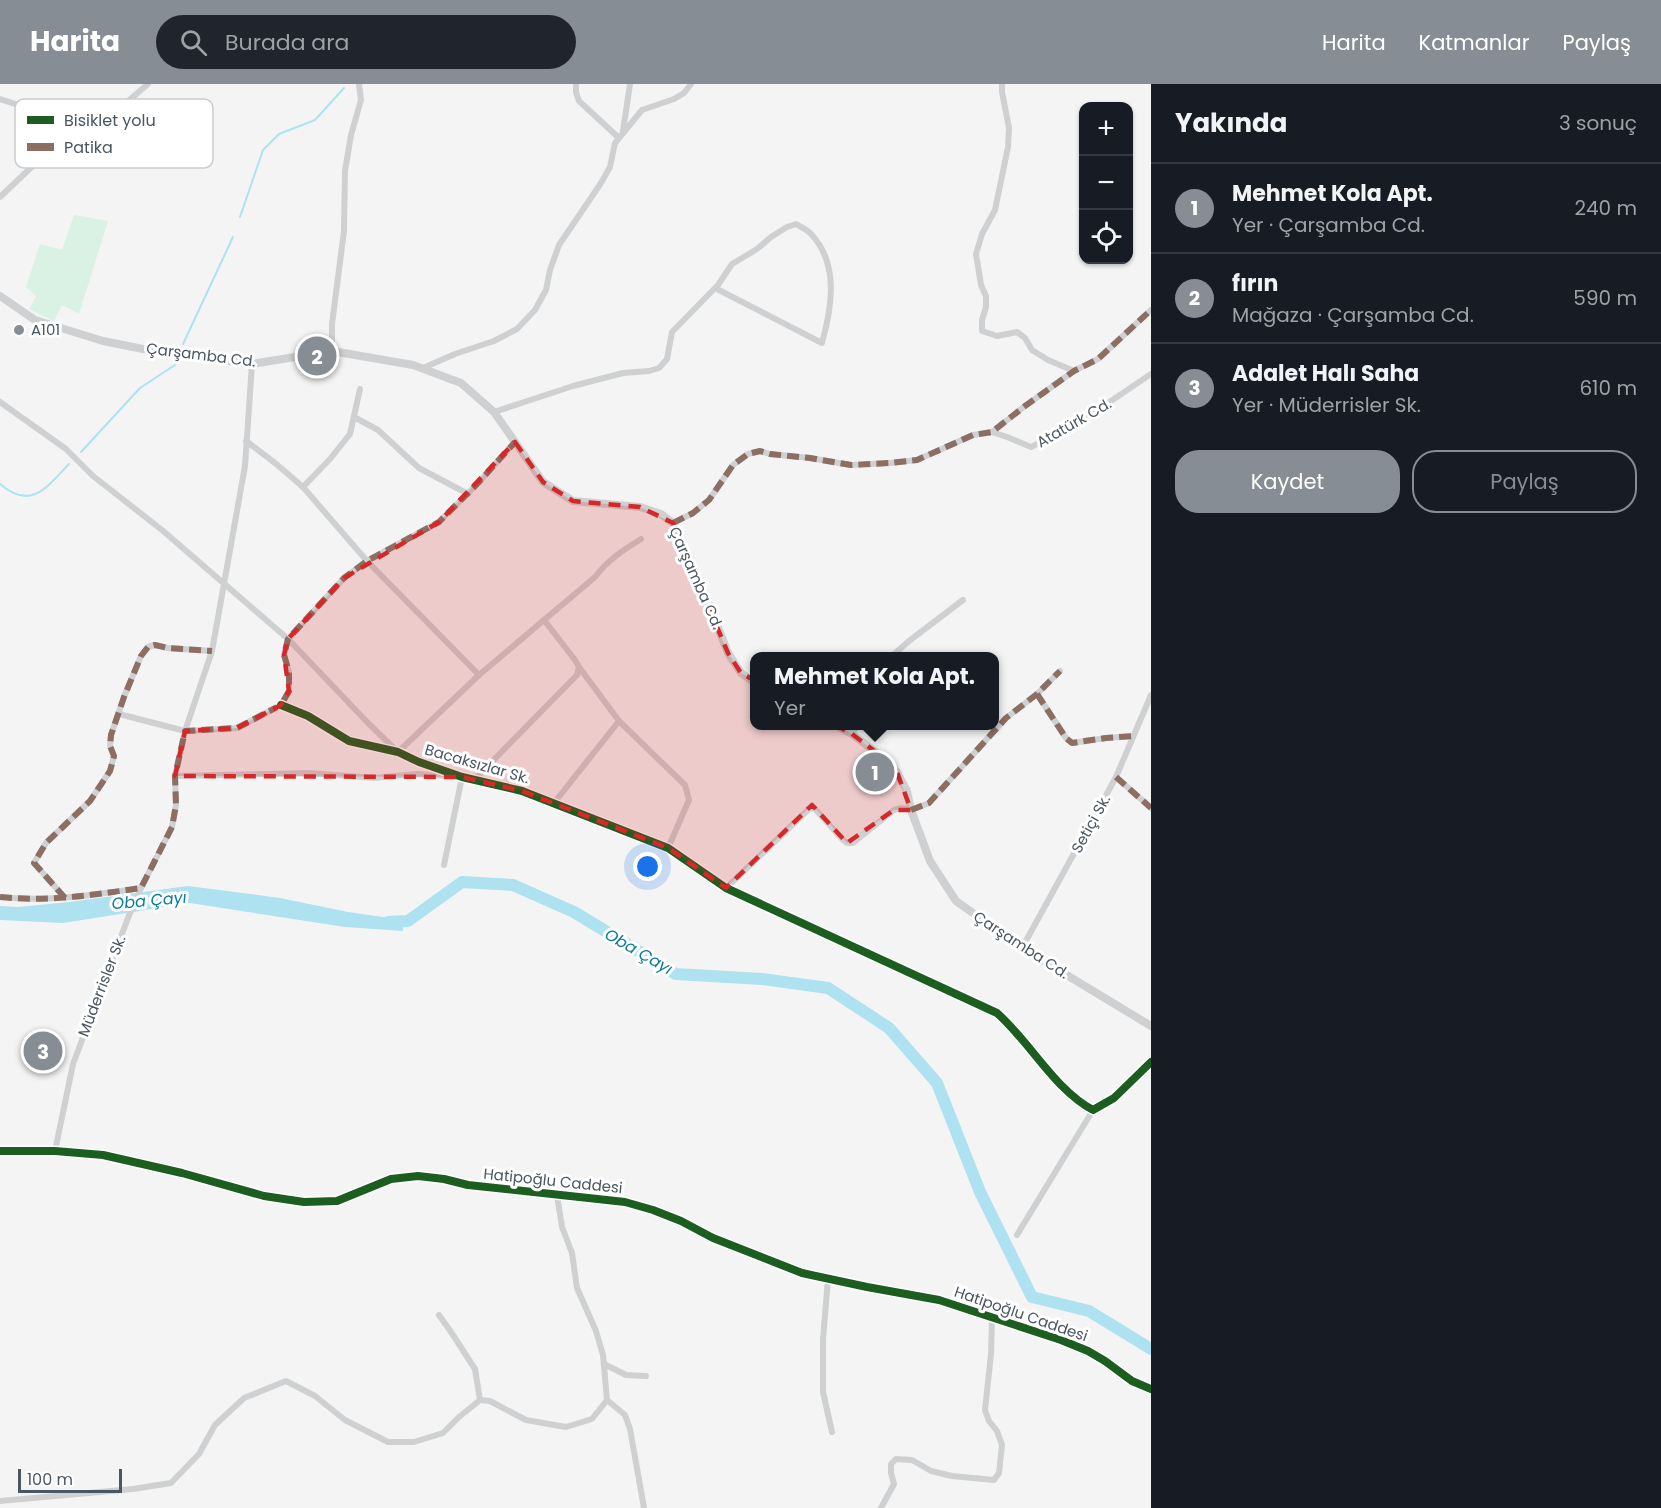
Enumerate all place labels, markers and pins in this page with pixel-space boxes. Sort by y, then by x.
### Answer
place label: A101 [31,319,60,340]
marker: A101 [12,323,26,337]
pin: 2 [298,334,336,378]
pin: 1 [856,750,894,794]
pin: 3 [24,1028,63,1074]

